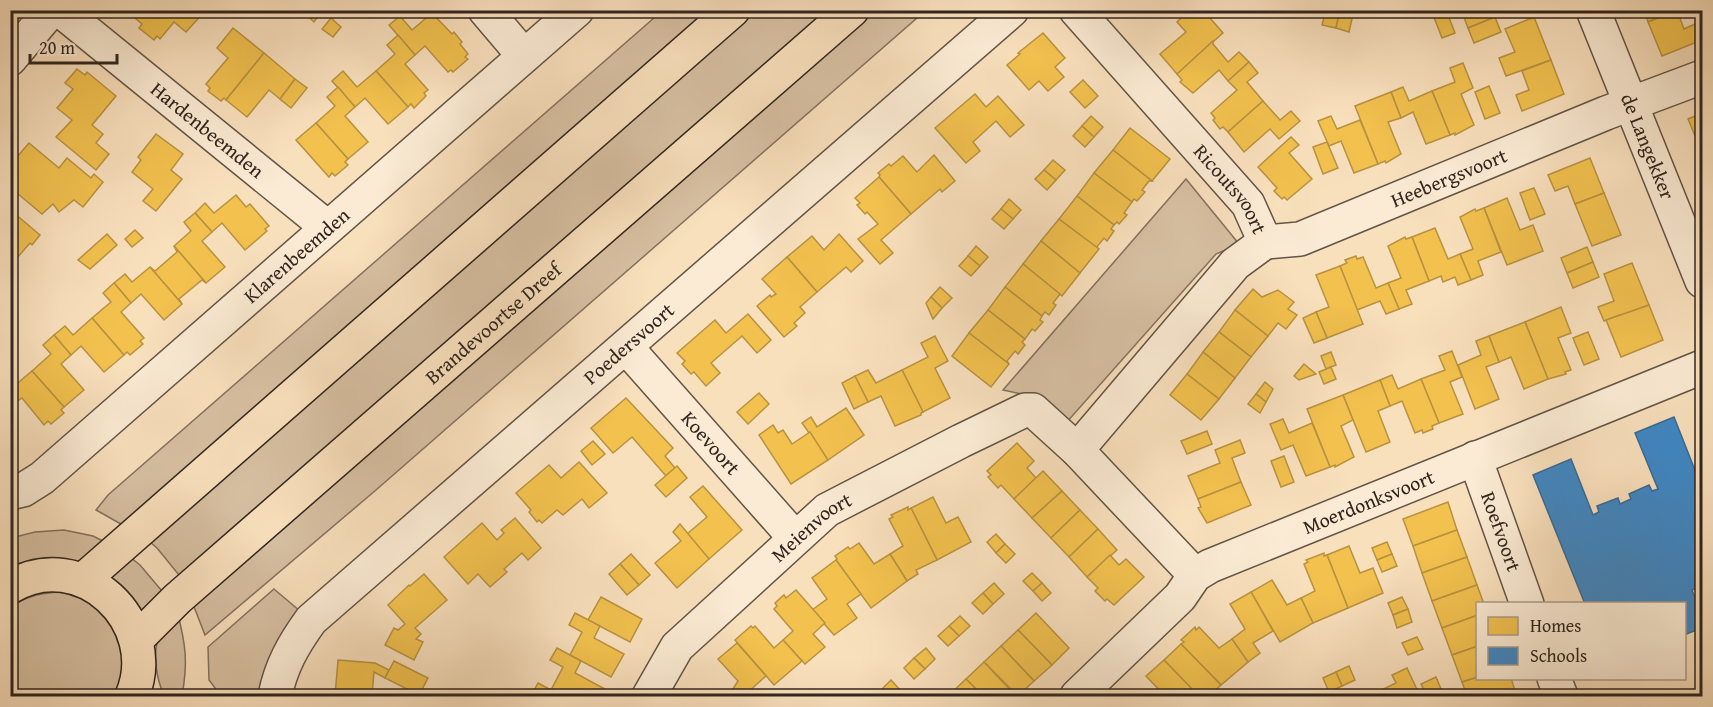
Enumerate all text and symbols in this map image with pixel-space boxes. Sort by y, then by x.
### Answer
scale bar [30,27,117,65]
text: 20 m [39,34,75,61]
street label: Hardenbeemden [145,74,271,184]
street label: de Langekker [1614,89,1683,203]
street label: Ricoutsvoort [1187,137,1275,238]
street label: Heebergsvoort [1386,140,1511,214]
street label: Klarenbeemden [237,200,356,309]
street label: Brandevoortse Dreef [418,254,569,390]
street label: Poedersvoort [577,295,680,391]
street label: Koevoort [675,404,747,481]
street label: Moerdonksvoort [1298,462,1439,541]
street label: Meienvoort [764,485,857,568]
street label: Roefvoort [1474,487,1529,575]
legend [1476,602,1686,680]
text: Homes [1530,612,1581,639]
text: Schools [1530,642,1587,669]

